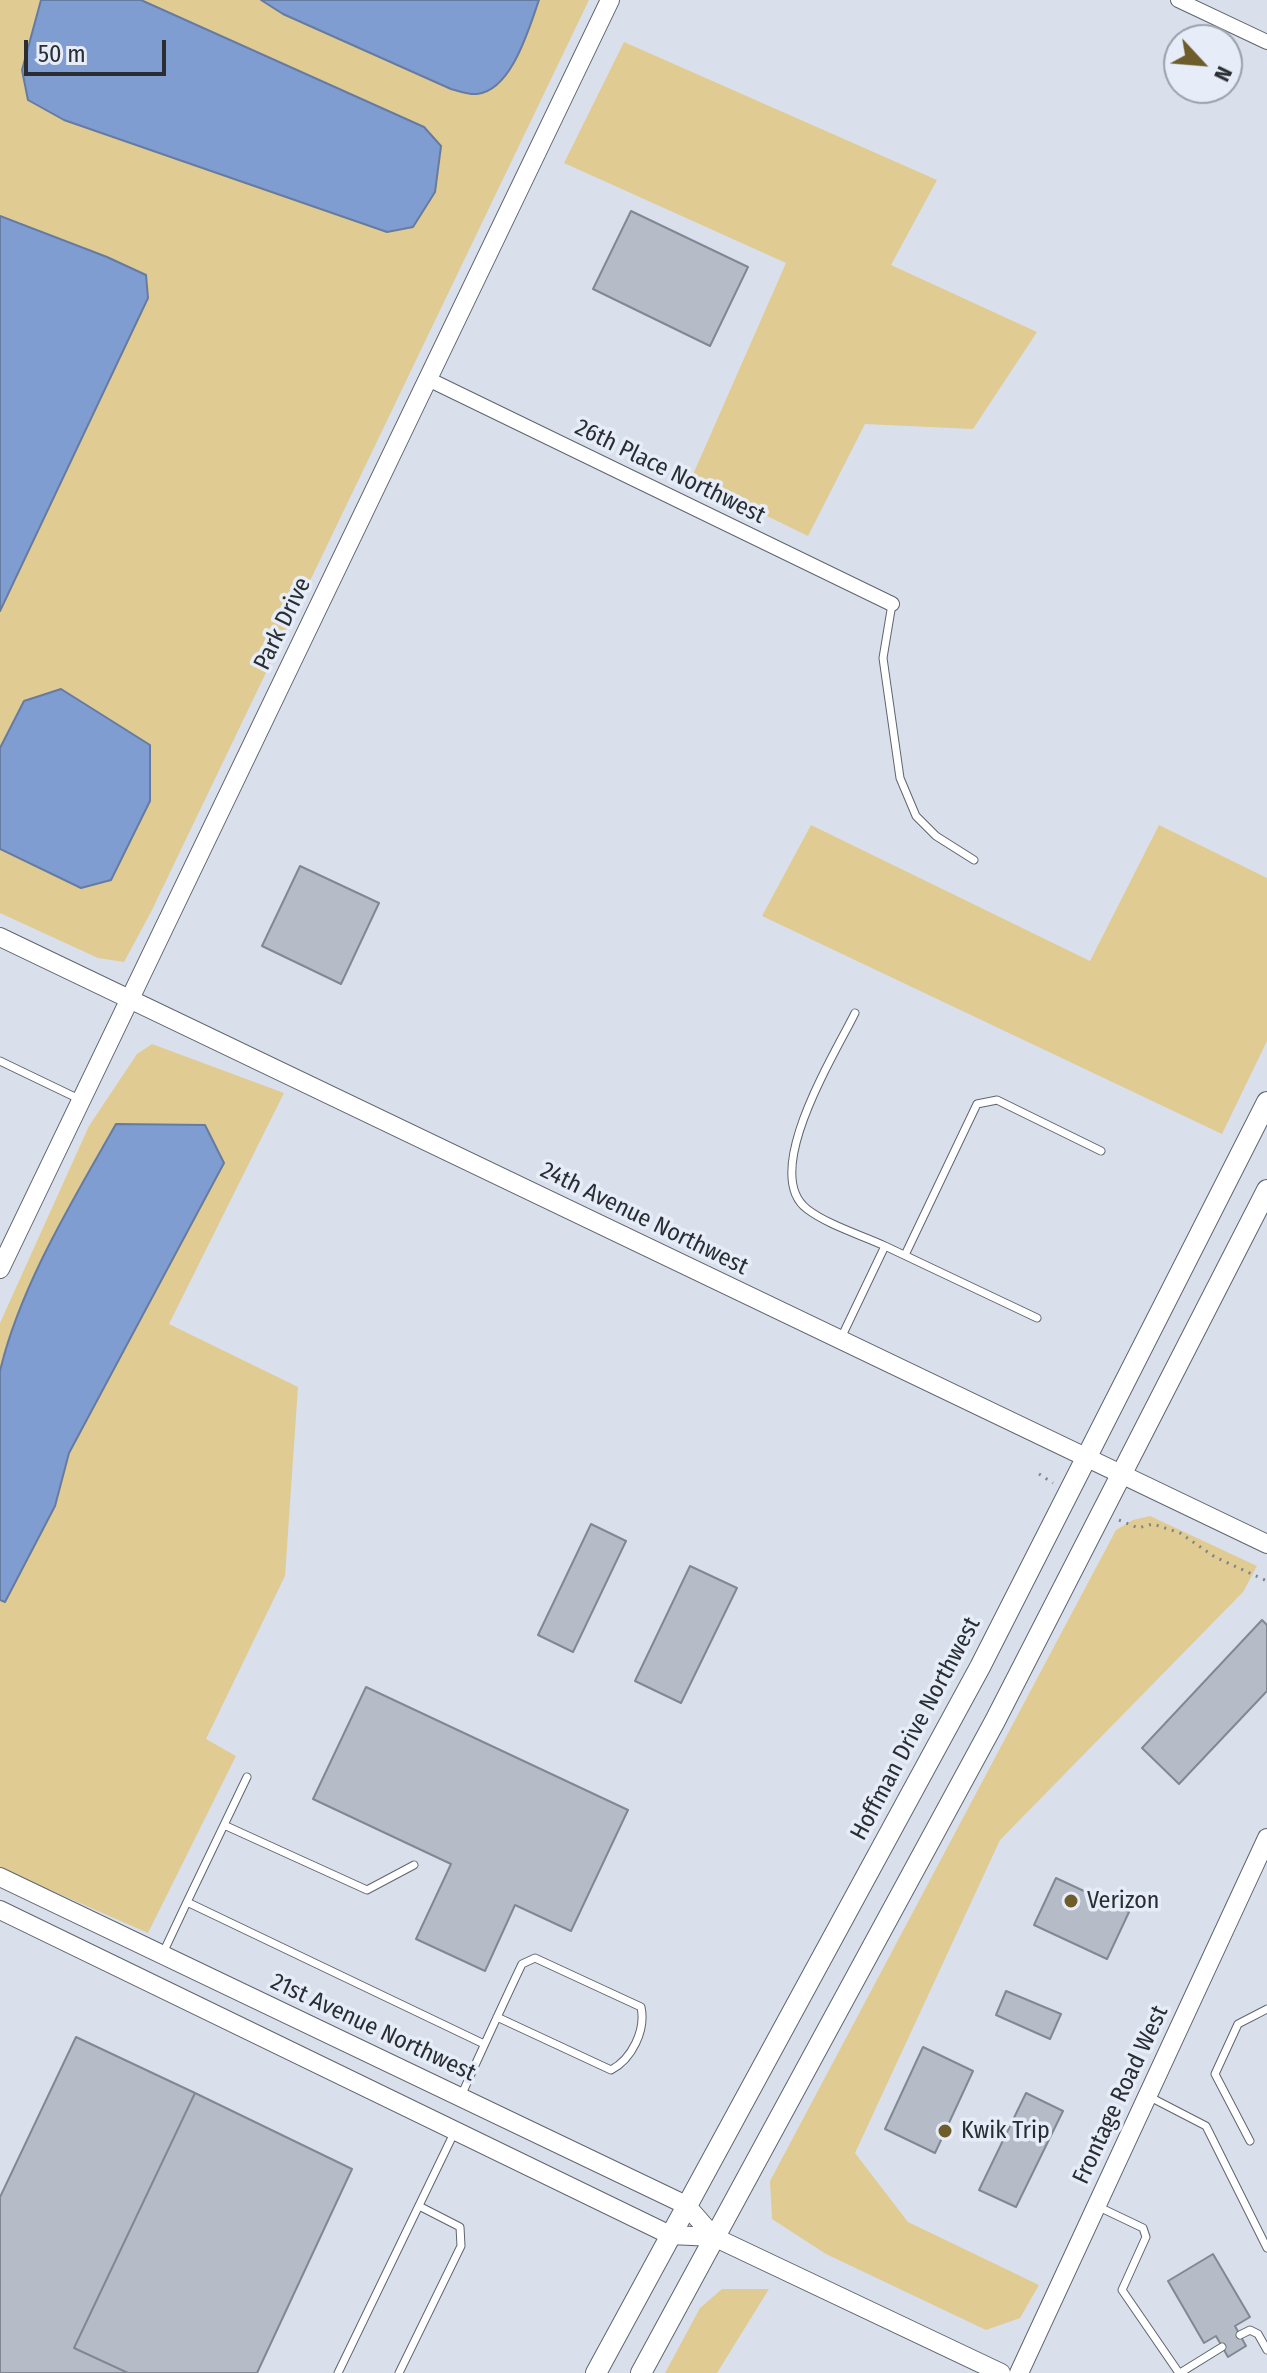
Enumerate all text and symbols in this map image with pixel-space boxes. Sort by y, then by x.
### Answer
scale bar [28,24,170,74]
north arrow [1163,24,1243,104]
text: 50 m [38,40,86,68]
text: N [1208,62,1238,86]
street label: 26th Place Northwest [570,413,770,531]
street label: Park Drive [248,573,318,675]
street label: 24th Avenue Northwest [536,1156,752,1282]
street label: Hoffman Drive Northwest [845,1613,987,1845]
place label: Verizon [1087,1887,1159,1915]
marker: Verizon [1062,1892,1080,1910]
street label: 21st Avenue Northwest [266,1968,480,2088]
street label: Frontage Road West [1067,2001,1175,2189]
place label: Kwik Trip [961,2117,1050,2145]
marker: Kwik Trip [936,2122,954,2140]

